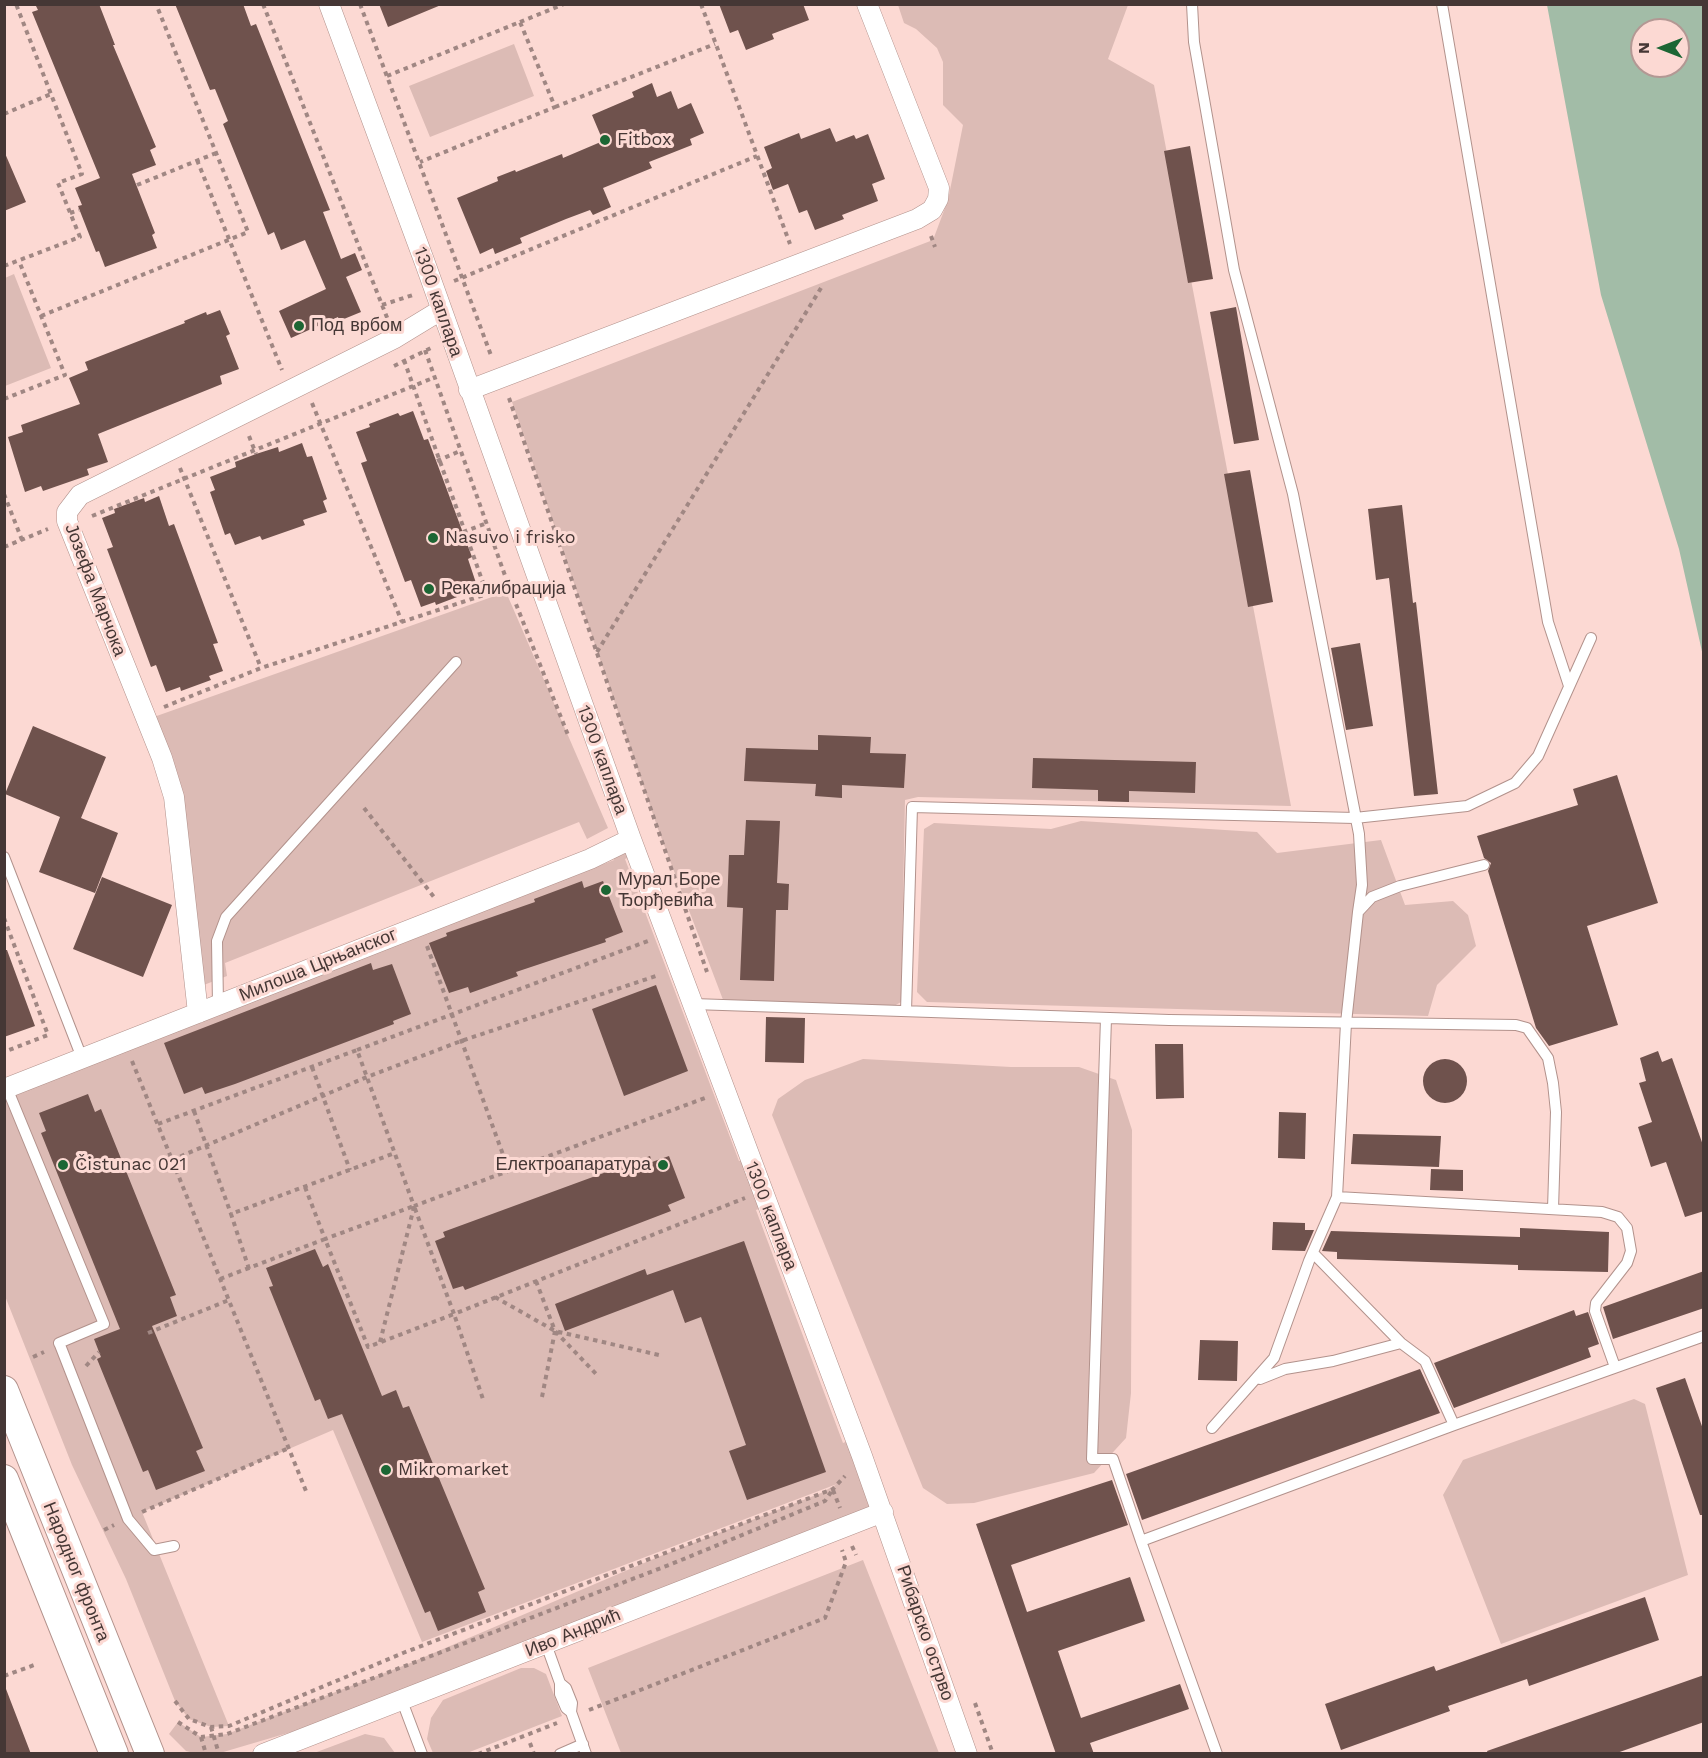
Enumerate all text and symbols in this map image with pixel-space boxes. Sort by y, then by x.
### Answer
north arrow [1630,18,1690,78]
text: N [1634,42,1653,54]
place label: Fitbox [617,129,672,151]
marker: Fitbox [598,133,612,147]
street label: 1300 каплара [409,244,467,360]
place label: Под врбом [311,315,402,337]
marker: Под врбом [292,319,306,333]
street label: Јозефа Марчока [60,521,130,659]
place label: Nasuvo i frisko [445,527,575,549]
marker: Nasuvo i frisko [426,531,440,545]
place label: Рекалибрација [441,578,566,600]
marker: Рекалибрација [422,582,436,596]
street label: 1300 каплара [572,702,632,818]
place label: Мурал Боре Ђорђевића [618,869,721,912]
marker: Мурал Боре Ђорђевића [599,883,613,897]
street label: Милоша Црњанског [236,924,400,1006]
place label: Čistunac 021 [75,1154,187,1176]
place label: Електроапаратура [495,1154,651,1176]
marker: Čistunac 021 [56,1158,70,1172]
marker: Електроапаратура [656,1158,670,1172]
street label: 1300 каплара [740,1159,802,1273]
place label: Mikromarket [398,1459,508,1481]
marker: Mikromarket [379,1463,393,1477]
street label: Народног фронта [38,1499,114,1645]
street label: Рибарско острво [892,1562,958,1704]
street label: Иво Андрић [522,1604,624,1662]

